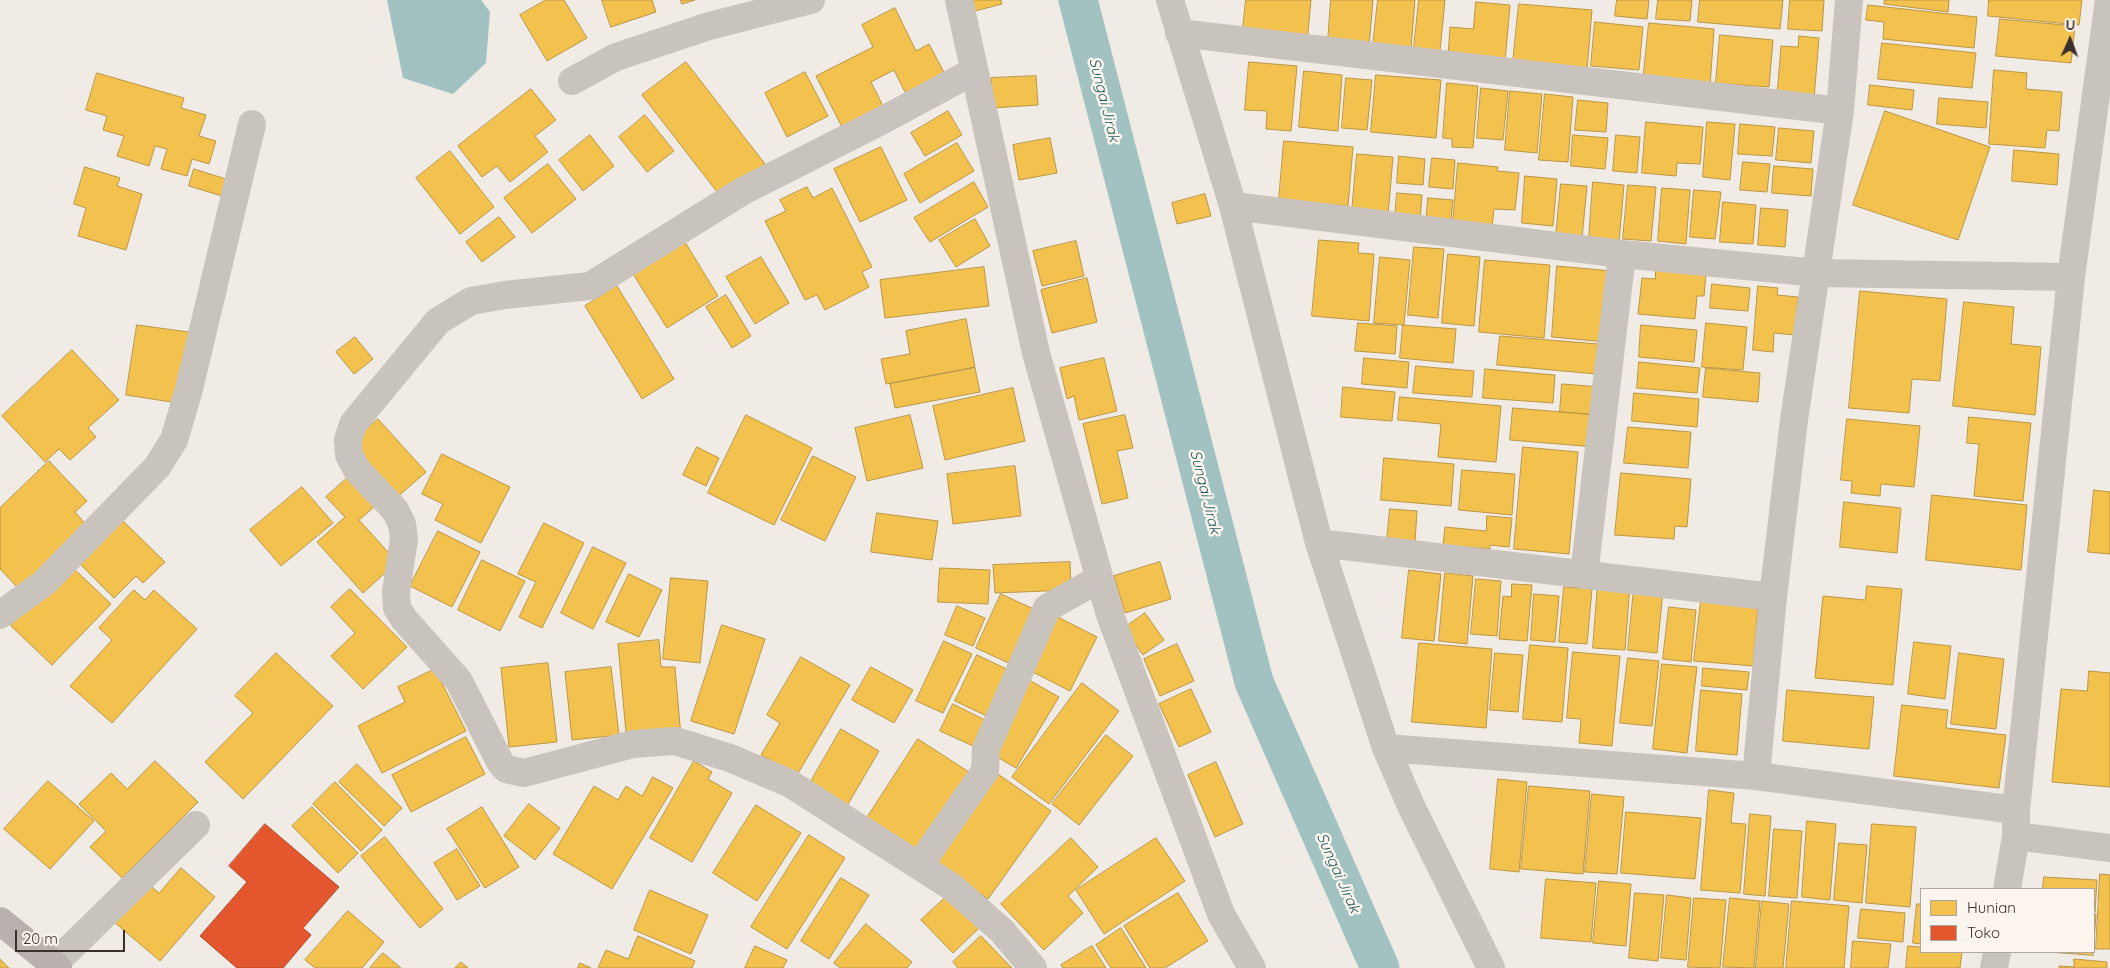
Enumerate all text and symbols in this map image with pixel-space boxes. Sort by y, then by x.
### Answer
north arrow [2045,15,2095,65]
text: U [2065,16,2076,34]
water label: Sungai Jirak [1085,56,1123,144]
water label: Sungai Jirak [1186,448,1224,536]
water label: Sungai Jirak [1312,830,1364,916]
legend [1920,888,2095,953]
text: Hunian [1967,898,2016,917]
scale bar [18,920,128,952]
text: Toko [1967,923,2000,942]
text: 20 m [23,929,58,948]

